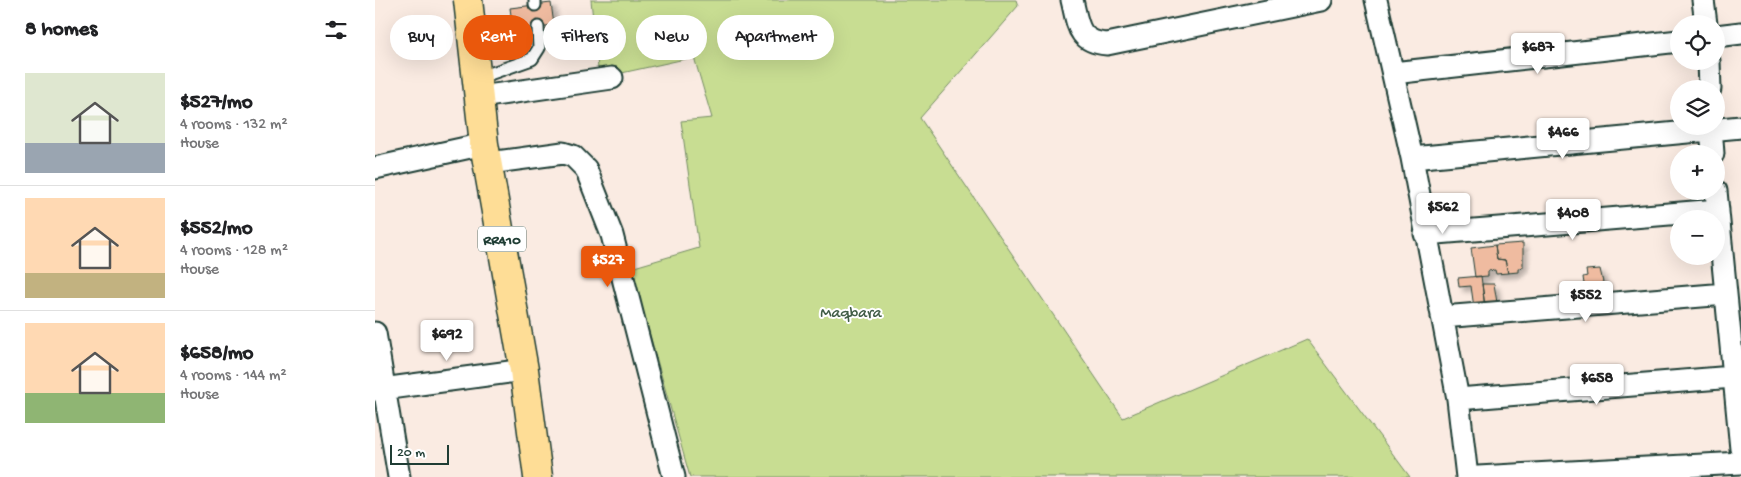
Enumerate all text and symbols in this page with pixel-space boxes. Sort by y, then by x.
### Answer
chip: Buy [390,15,453,60]
chip: Rent [463,15,533,60]
chip: Filters [543,15,626,60]
chip: New [636,15,707,60]
chip: Apartment [717,15,834,60]
map controls [1670,15,1725,265]
button: locate [1670,15,1725,70]
icon: filters [322,16,350,44]
text: 8 homes [25,18,97,43]
pin: $687 [1508,32,1568,75]
text: $687 [1522,39,1554,58]
button: layers [1670,80,1725,135]
text: $527/mo [180,91,253,116]
icon: home [65,93,125,153]
text: 4 rooms · 132 m² [180,116,288,135]
pin: $466 [1533,118,1593,160]
text: $466 [1548,124,1578,143]
text: House [180,135,219,154]
button: + [1670,145,1725,200]
pin: $562 [1413,192,1473,235]
pin: $408 [1543,198,1603,241]
text: $562 [1427,199,1459,218]
text: $408 [1557,205,1589,224]
button: − [1670,210,1725,265]
text: $552/mo [180,217,253,242]
icon: home [65,218,125,278]
road number: RR410 [478,226,526,252]
text: 4 rooms · 128 m² [180,242,288,261]
pin: $527 [578,246,638,288]
text: $527 [592,252,624,271]
text: House [180,261,219,280]
pin: $552 [1556,280,1616,323]
text: $552 [1570,287,1602,306]
park label: Maqbara [820,305,883,324]
pin: $692 [417,320,477,362]
text: $692 [431,326,463,345]
text: $658/mo [180,342,253,367]
icon: home [65,343,125,403]
pin: $658 [1567,364,1627,406]
text: 4 rooms · 144 m² [180,367,287,386]
text: $658 [1581,370,1613,389]
text: House [180,386,219,405]
scale bar [390,442,449,465]
text: 20 m [397,445,425,462]

